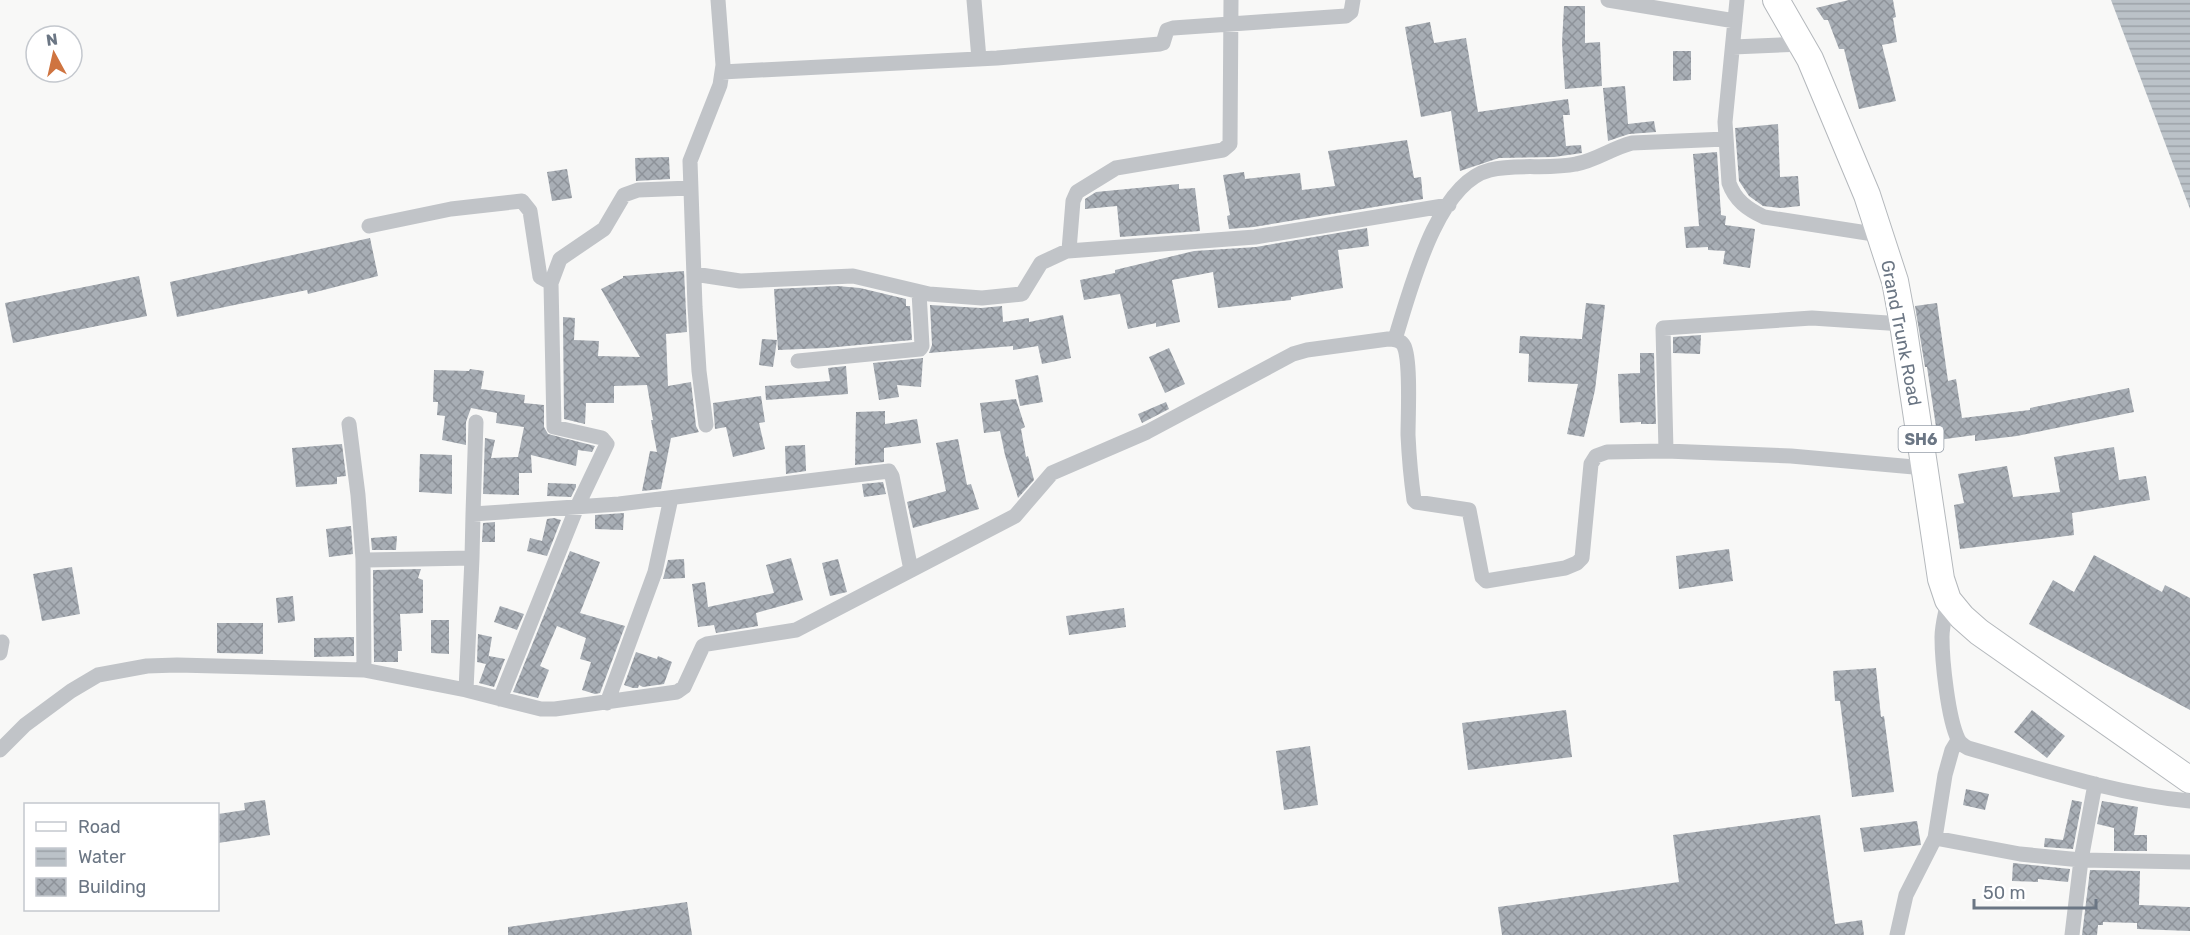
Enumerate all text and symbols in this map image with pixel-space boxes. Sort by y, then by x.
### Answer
north arrow [24,24,84,84]
text: N [45,29,59,50]
street label: Grand Trunk Road [1876,258,1926,408]
road number: SH6 [1898,426,1944,452]
legend [24,803,219,911]
text: Road [78,816,121,838]
text: Water [78,846,126,868]
scale bar [1974,872,2096,910]
text: Building [78,876,146,898]
text: 50 m [1983,882,2026,904]

